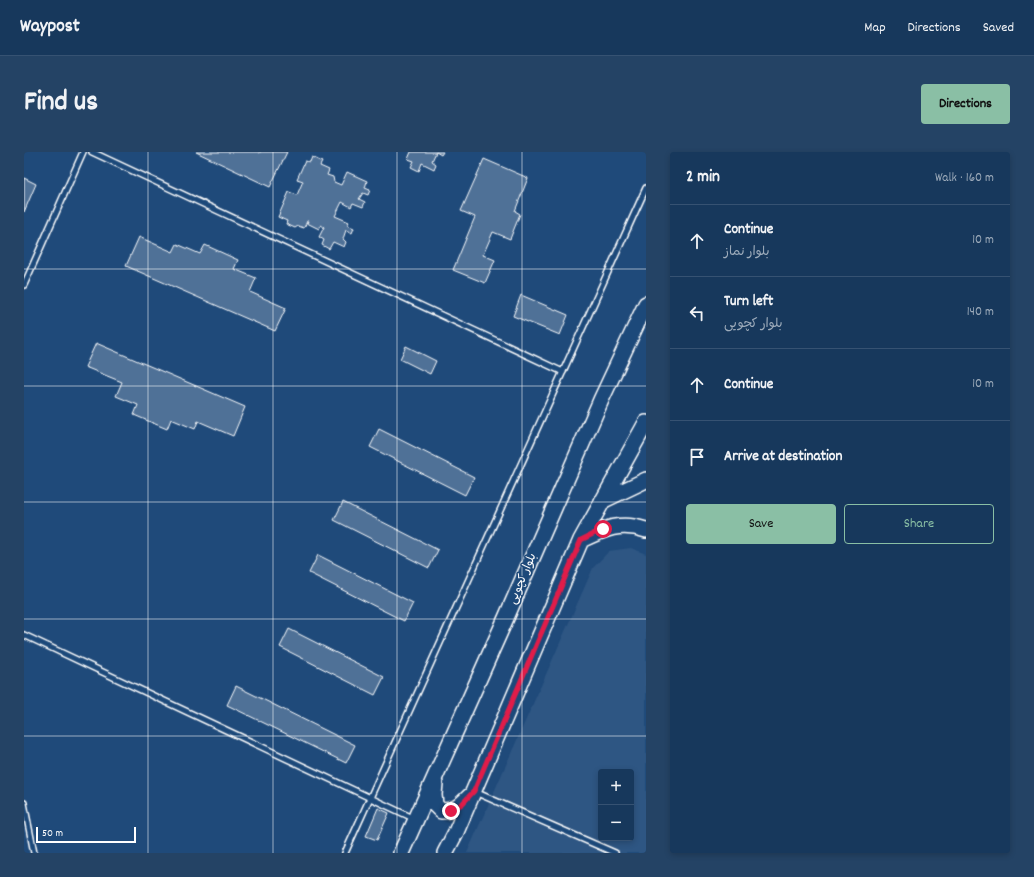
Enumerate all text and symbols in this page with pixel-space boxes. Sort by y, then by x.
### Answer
text: Waypost [20,14,80,41]
text: Map [864,18,886,38]
text: Directions [908,18,961,38]
text: Saved [983,18,1014,38]
text: Find us [24,84,98,124]
button: Directions [921,84,1010,124]
text: 2 min [686,166,720,190]
text: Walk · 160 m [935,169,994,188]
text: Continue [724,219,773,241]
icon: ahead [686,230,708,252]
text: 10 m [972,231,994,250]
text: بلوار نماز [724,243,770,262]
text: Turn left [724,291,773,313]
icon: left [686,302,708,324]
text: 140 m [967,303,994,322]
text: بلوار کچویی [724,315,783,334]
icon: ahead [686,374,708,396]
text: Continue [724,374,773,396]
text: 10 m [972,375,994,394]
icon: arrive [686,446,708,468]
text: Arrive at destination [724,446,842,468]
button: Save [686,504,836,544]
button: Share [844,504,994,544]
route start [594,520,612,538]
street label: بلوار کچویی [505,551,541,607]
map controls [598,769,634,841]
button: + [598,769,634,805]
route end [442,802,460,820]
button: − [598,805,634,841]
scale bar [36,825,136,844]
text: 50 m [42,826,63,842]

